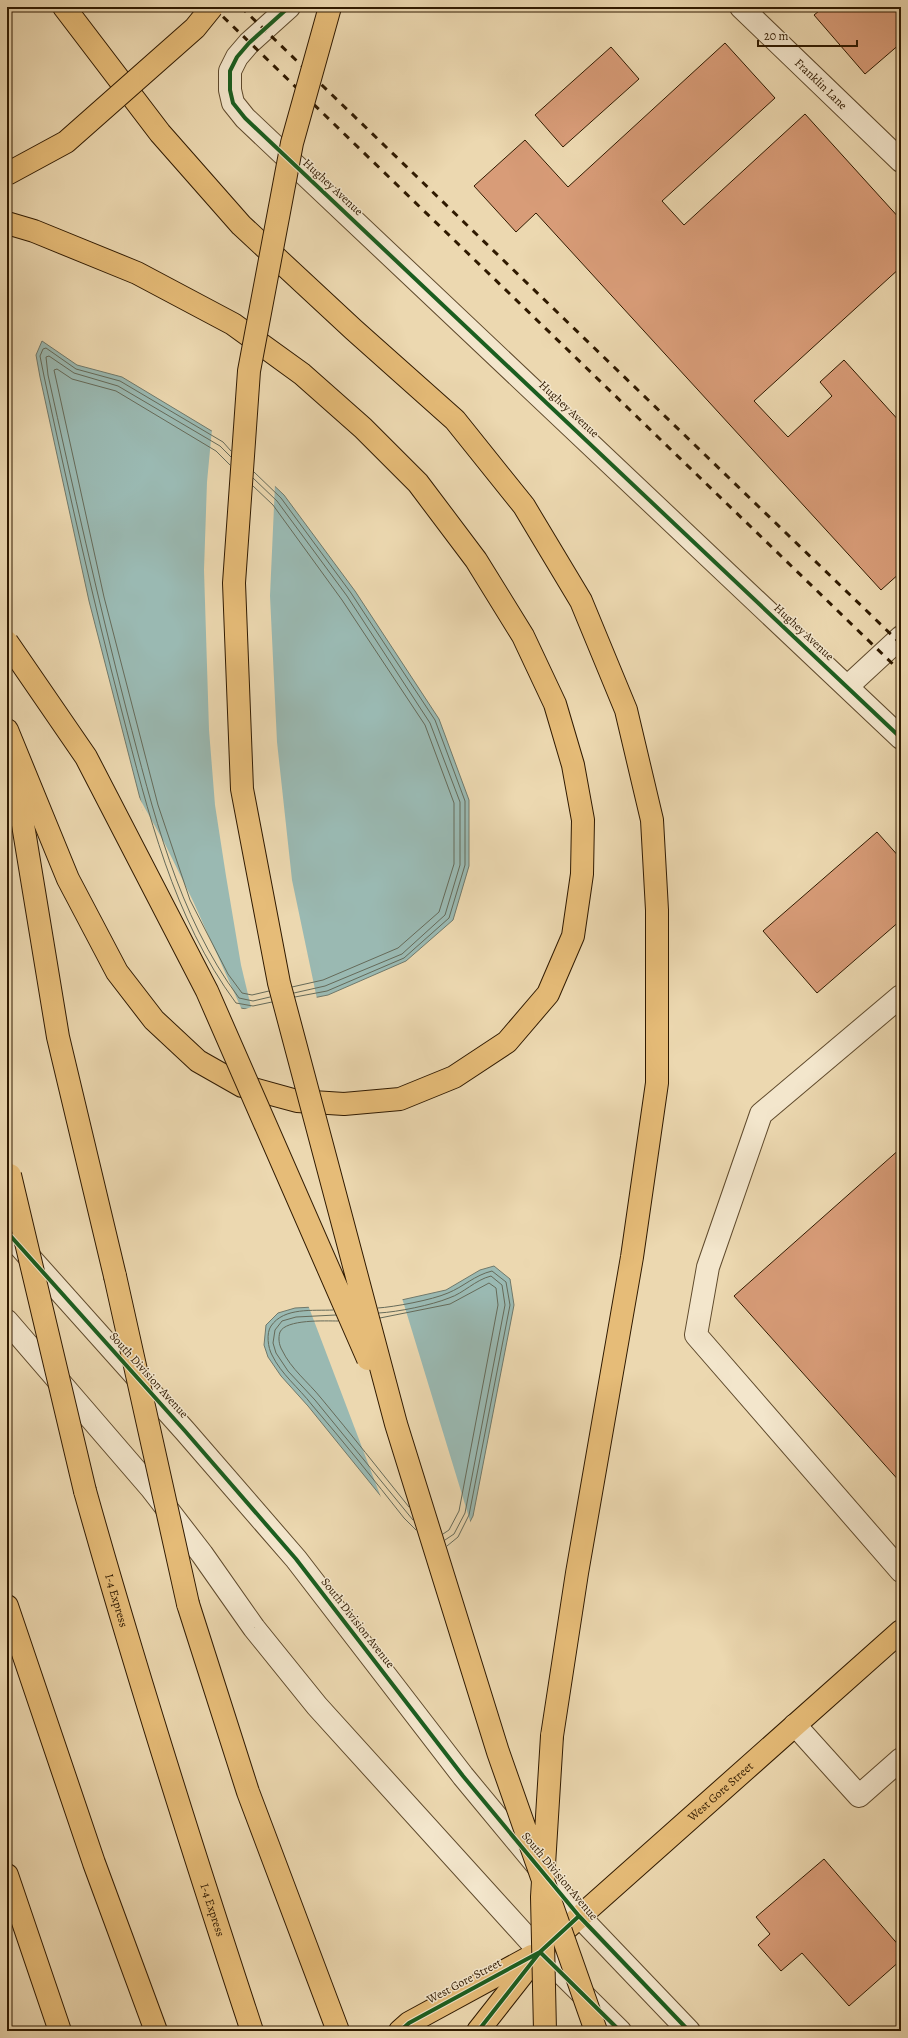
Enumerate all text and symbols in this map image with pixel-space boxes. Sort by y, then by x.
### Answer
scale bar [758,22,857,48]
text: 20 m [764,28,788,44]
street label: Franklin Lane [791,55,851,113]
street label: Hughey Avenue [299,155,367,219]
street label: Hughey Avenue [535,377,603,441]
street label: Hughey Avenue [770,600,838,664]
street label: South Division Avenue [106,1328,192,1422]
street label: I-4 Express [101,1572,132,1629]
street label: South Division Avenue [318,1574,398,1672]
street label: West Gore Street [684,1758,757,1826]
street label: South Division Avenue [518,1828,602,1924]
street label: I-4 Express [196,1881,229,1939]
street label: West Gore Street [423,1955,504,2008]

